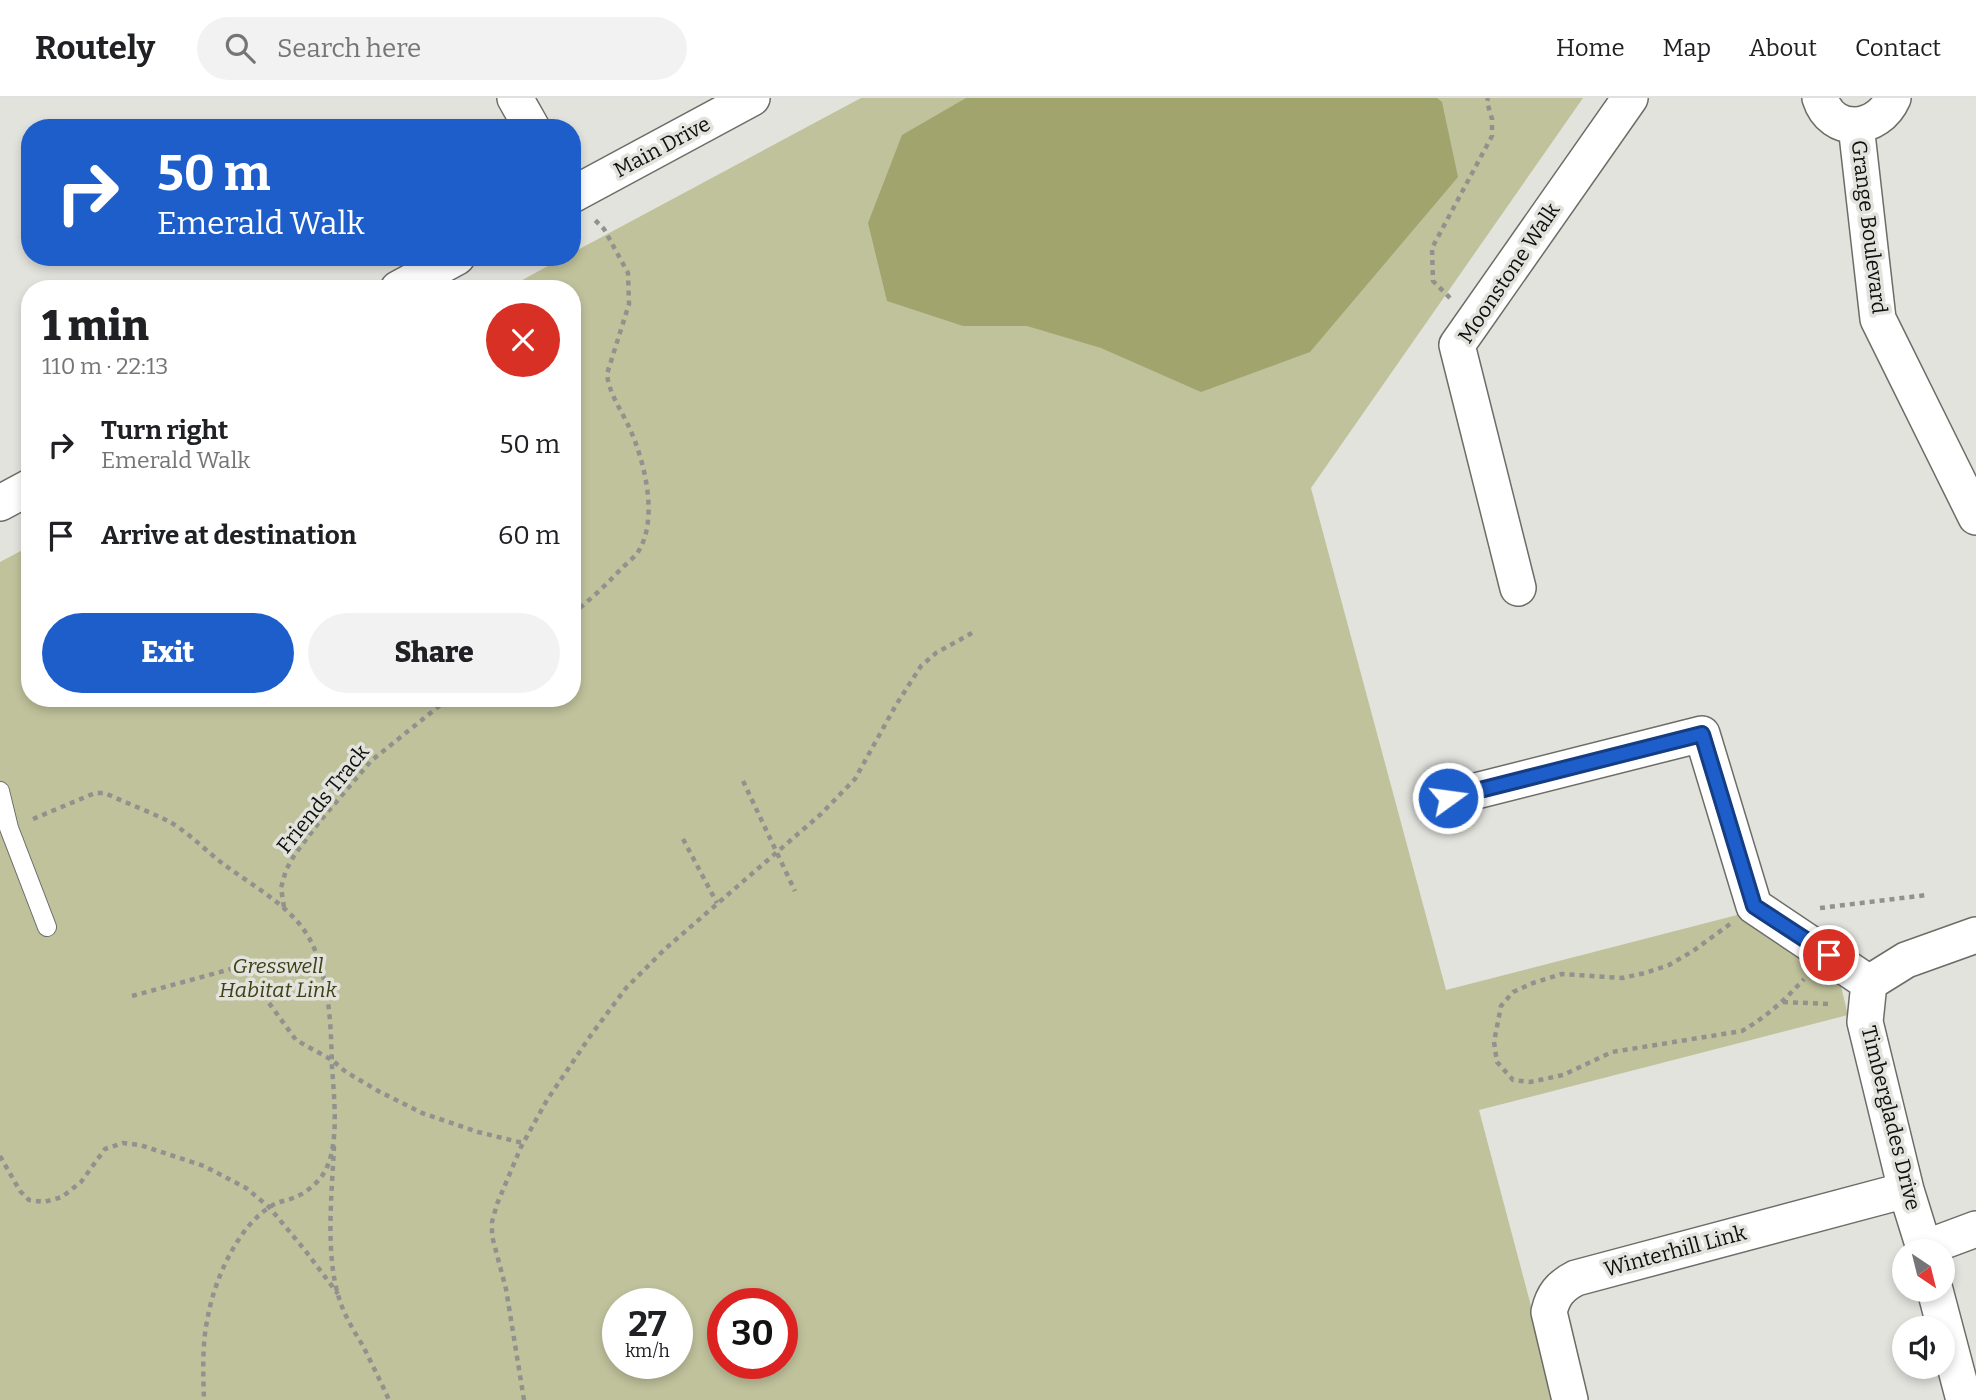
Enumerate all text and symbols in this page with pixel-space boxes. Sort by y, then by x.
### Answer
search box [197,17,687,80]
text: Routely [35,28,155,68]
icon: search [221,29,259,67]
text: Search here [277,33,421,64]
text: Home [1556,34,1625,62]
text: Map [1663,34,1711,62]
text: About [1749,34,1817,62]
text: Contact [1855,34,1941,62]
street label: Main Drive [609,111,715,183]
street label: Grange Boulevard [1845,139,1893,315]
text: 50 m [157,144,270,203]
icon: right [42,147,133,238]
street label: Moonstone Walk [1453,198,1566,348]
text: Emerald Walk [157,204,365,242]
text: 1 min [42,301,149,351]
button: close [486,303,560,377]
text: 110 m · 22:13 [42,352,168,380]
text: Turn right [101,415,228,446]
icon: right [42,426,80,464]
text: 50 m [499,429,560,460]
text: Emerald Walk [101,446,250,474]
icon: arrive [42,517,80,555]
text: Arrive at destination [101,520,356,551]
text: 60 m [498,520,560,551]
button: Exit [42,613,294,693]
button: Share [308,613,560,693]
street label: Friends Track [271,739,375,859]
position arrow [1411,761,1485,835]
pin [1799,925,1859,985]
icon: arrive [1810,936,1848,974]
park label: Gresswell Habitat Link [219,953,338,1003]
street label: Timberglades Drive [1855,1023,1927,1213]
street label: Winterhill Link [1601,1220,1749,1282]
north arrow [1892,1239,1955,1302]
map controls [1892,1239,1955,1379]
speed limit sign: 30 [707,1288,798,1379]
text: 27 [628,1303,667,1345]
button: sound [1892,1316,1955,1379]
text: km/h [625,1340,670,1362]

